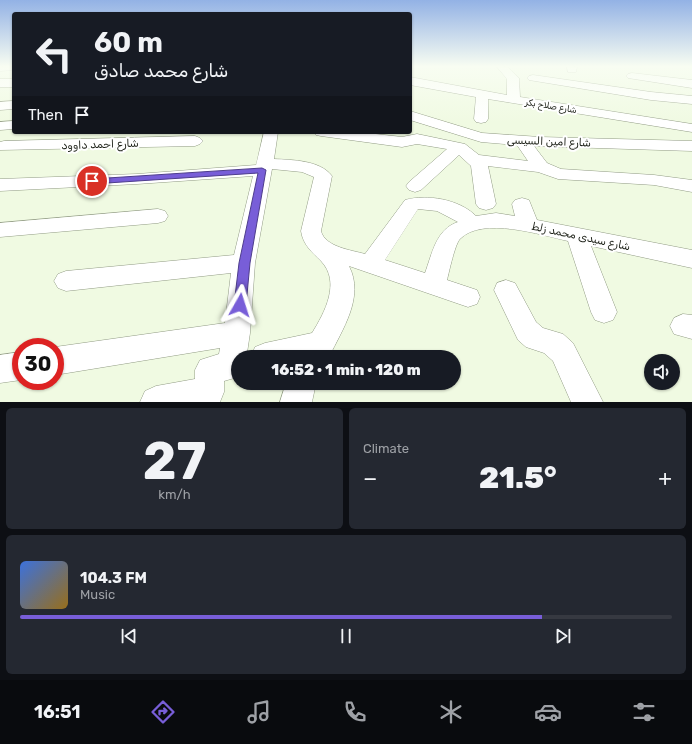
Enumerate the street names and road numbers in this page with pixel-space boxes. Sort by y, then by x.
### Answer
street label: شارع صلاح بكر [523,97,578,116]
street label: شارع امين السيسى [507,134,591,151]
street label: شارع احمد داوود [61,137,139,154]
street label: شارع سيدى محمد زلط [530,220,632,255]

